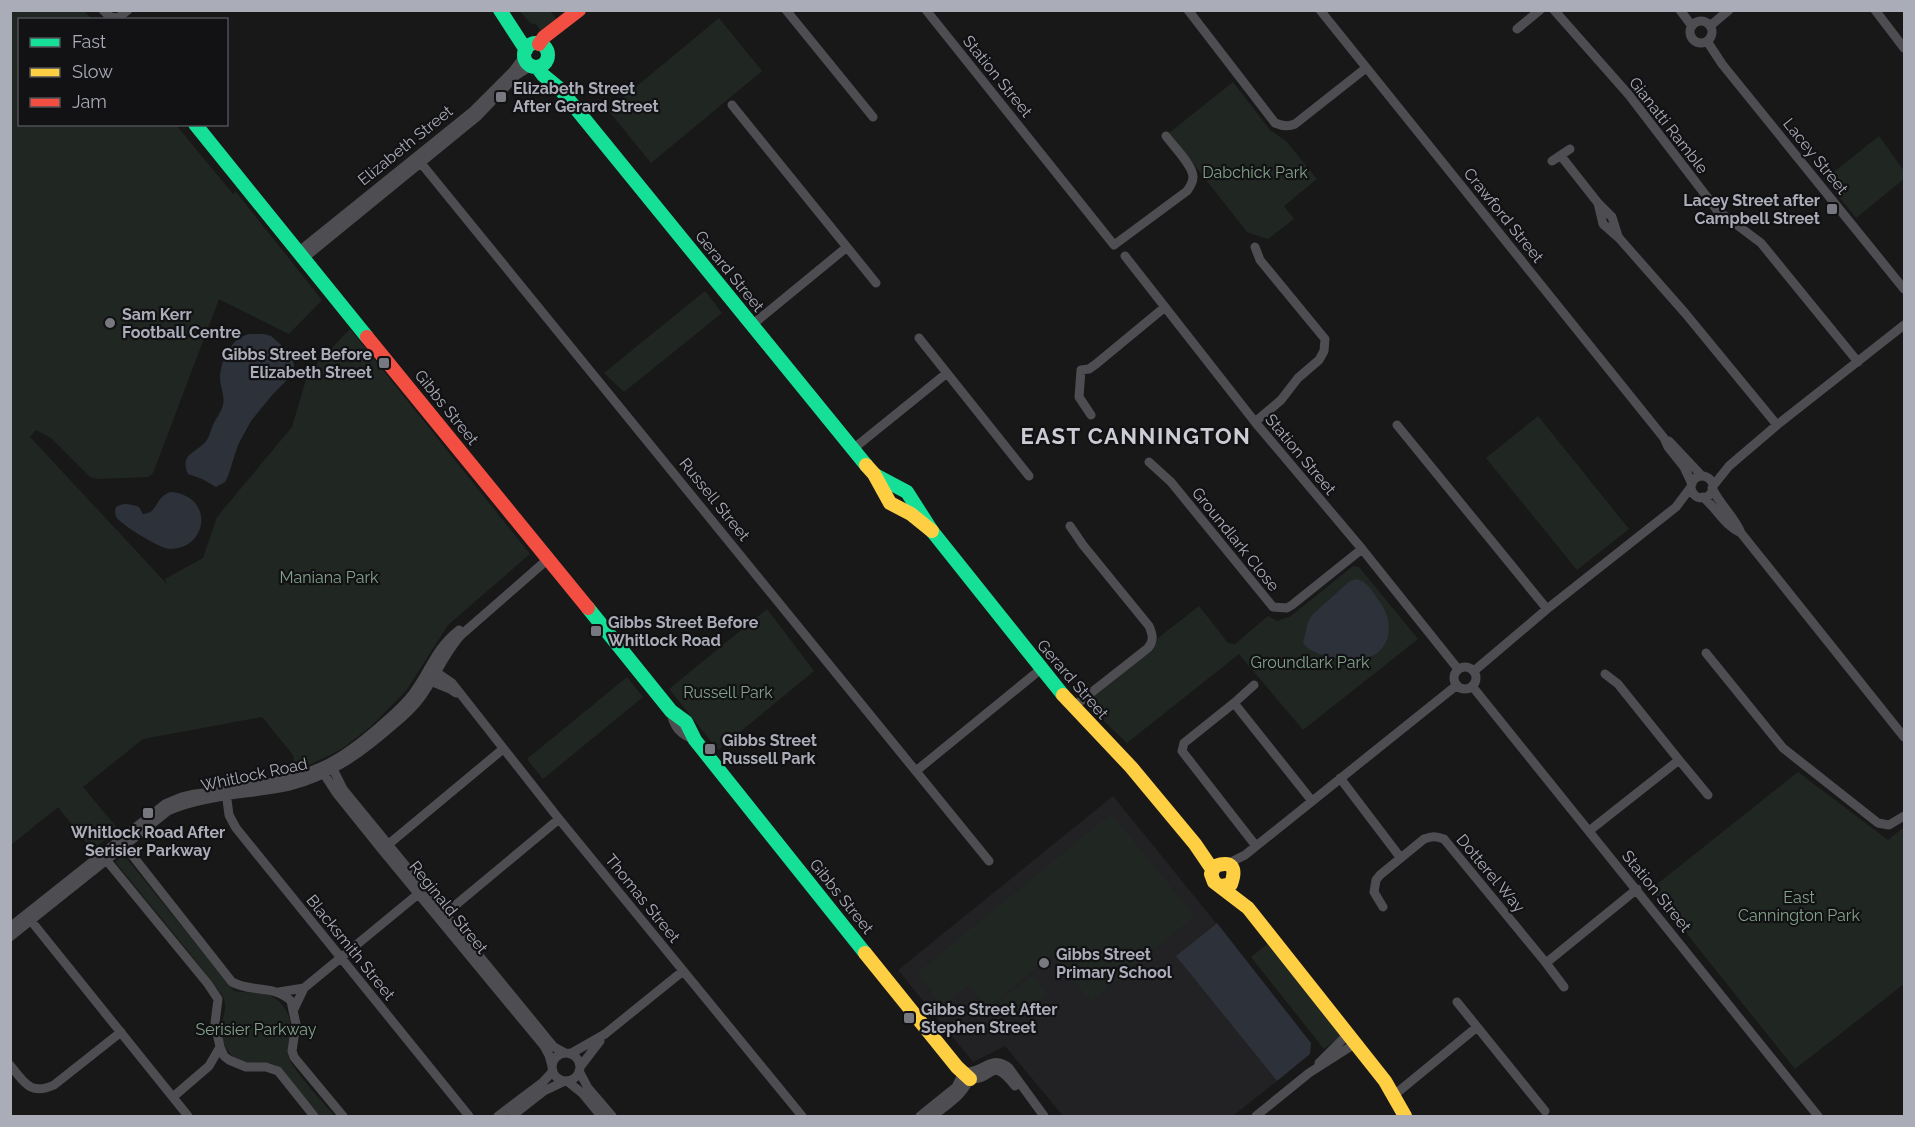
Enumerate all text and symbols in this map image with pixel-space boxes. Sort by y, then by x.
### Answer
legend [18,18,228,126]
text: Fast [72,31,106,52]
street label: Station Street [959,32,1037,122]
text: Slow [72,61,113,82]
street label: Gianatti Ramble [1625,73,1712,177]
place label: Elizabeth Street After Gerard Street [513,79,659,116]
marker: Elizabeth Street After Gerard Street [494,90,508,104]
text: Jam [72,91,107,112]
street label: Elizabeth Street [354,101,457,189]
street label: Lacey Street [1779,114,1853,199]
park label: Dabchick Park [1202,163,1308,182]
street label: Crawford Street [1460,164,1548,267]
place label: Lacey Street after Campbell Street [1683,191,1820,228]
marker: Lacey Street after Campbell Street [1825,202,1839,216]
street label: Gerard Street [691,227,769,316]
place label: Sam Kerr Football Centre [122,305,241,342]
marker: Sam Kerr Football Centre [103,316,117,330]
place label: Gibbs Street Before Elizabeth Street [222,345,372,382]
marker: Gibbs Street Before Elizabeth Street [377,356,391,370]
street label: Gibbs Street [411,366,483,449]
street label: Station Street [1261,410,1340,499]
district label: EAST CANNINGTON [1021,423,1251,449]
street label: Russell Street [675,454,754,545]
street label: Groundlark Close [1188,483,1283,595]
park label: Maniana Park [279,568,379,587]
place label: Gibbs Street Before Whitlock Road [608,613,759,650]
marker: Gibbs Street Before Whitlock Road [589,624,603,638]
street label: Gerard Street [1033,636,1113,723]
park label: Groundlark Park [1250,653,1370,672]
park label: Russell Park [683,683,773,702]
place label: Gibbs Street Russell Park [722,731,817,768]
marker: Gibbs Street Russell Park [703,742,717,756]
street label: Whitlock Road [199,754,309,795]
marker: Whitlock Road After Serisier Parkway [141,806,155,820]
place label: Whitlock Road After Serisier Parkway [71,823,225,860]
street label: Dotterel Way [1452,830,1529,916]
street label: Station Street [1618,847,1696,937]
street label: Thomas Street [601,850,684,947]
street label: Gibbs Street [806,855,878,938]
street label: Reginald Street [405,857,492,958]
park label: East Cannington Park [1738,888,1860,925]
street label: Blacksmith Street [302,891,399,1004]
place label: Gibbs Street Primary School [1056,945,1173,982]
marker: Gibbs Street Primary School [1037,956,1051,970]
place label: Gibbs Street After Stephen Street [921,1000,1057,1037]
marker: Gibbs Street After Stephen Street [902,1011,916,1025]
park label: Serisier Parkway [196,1020,317,1039]

